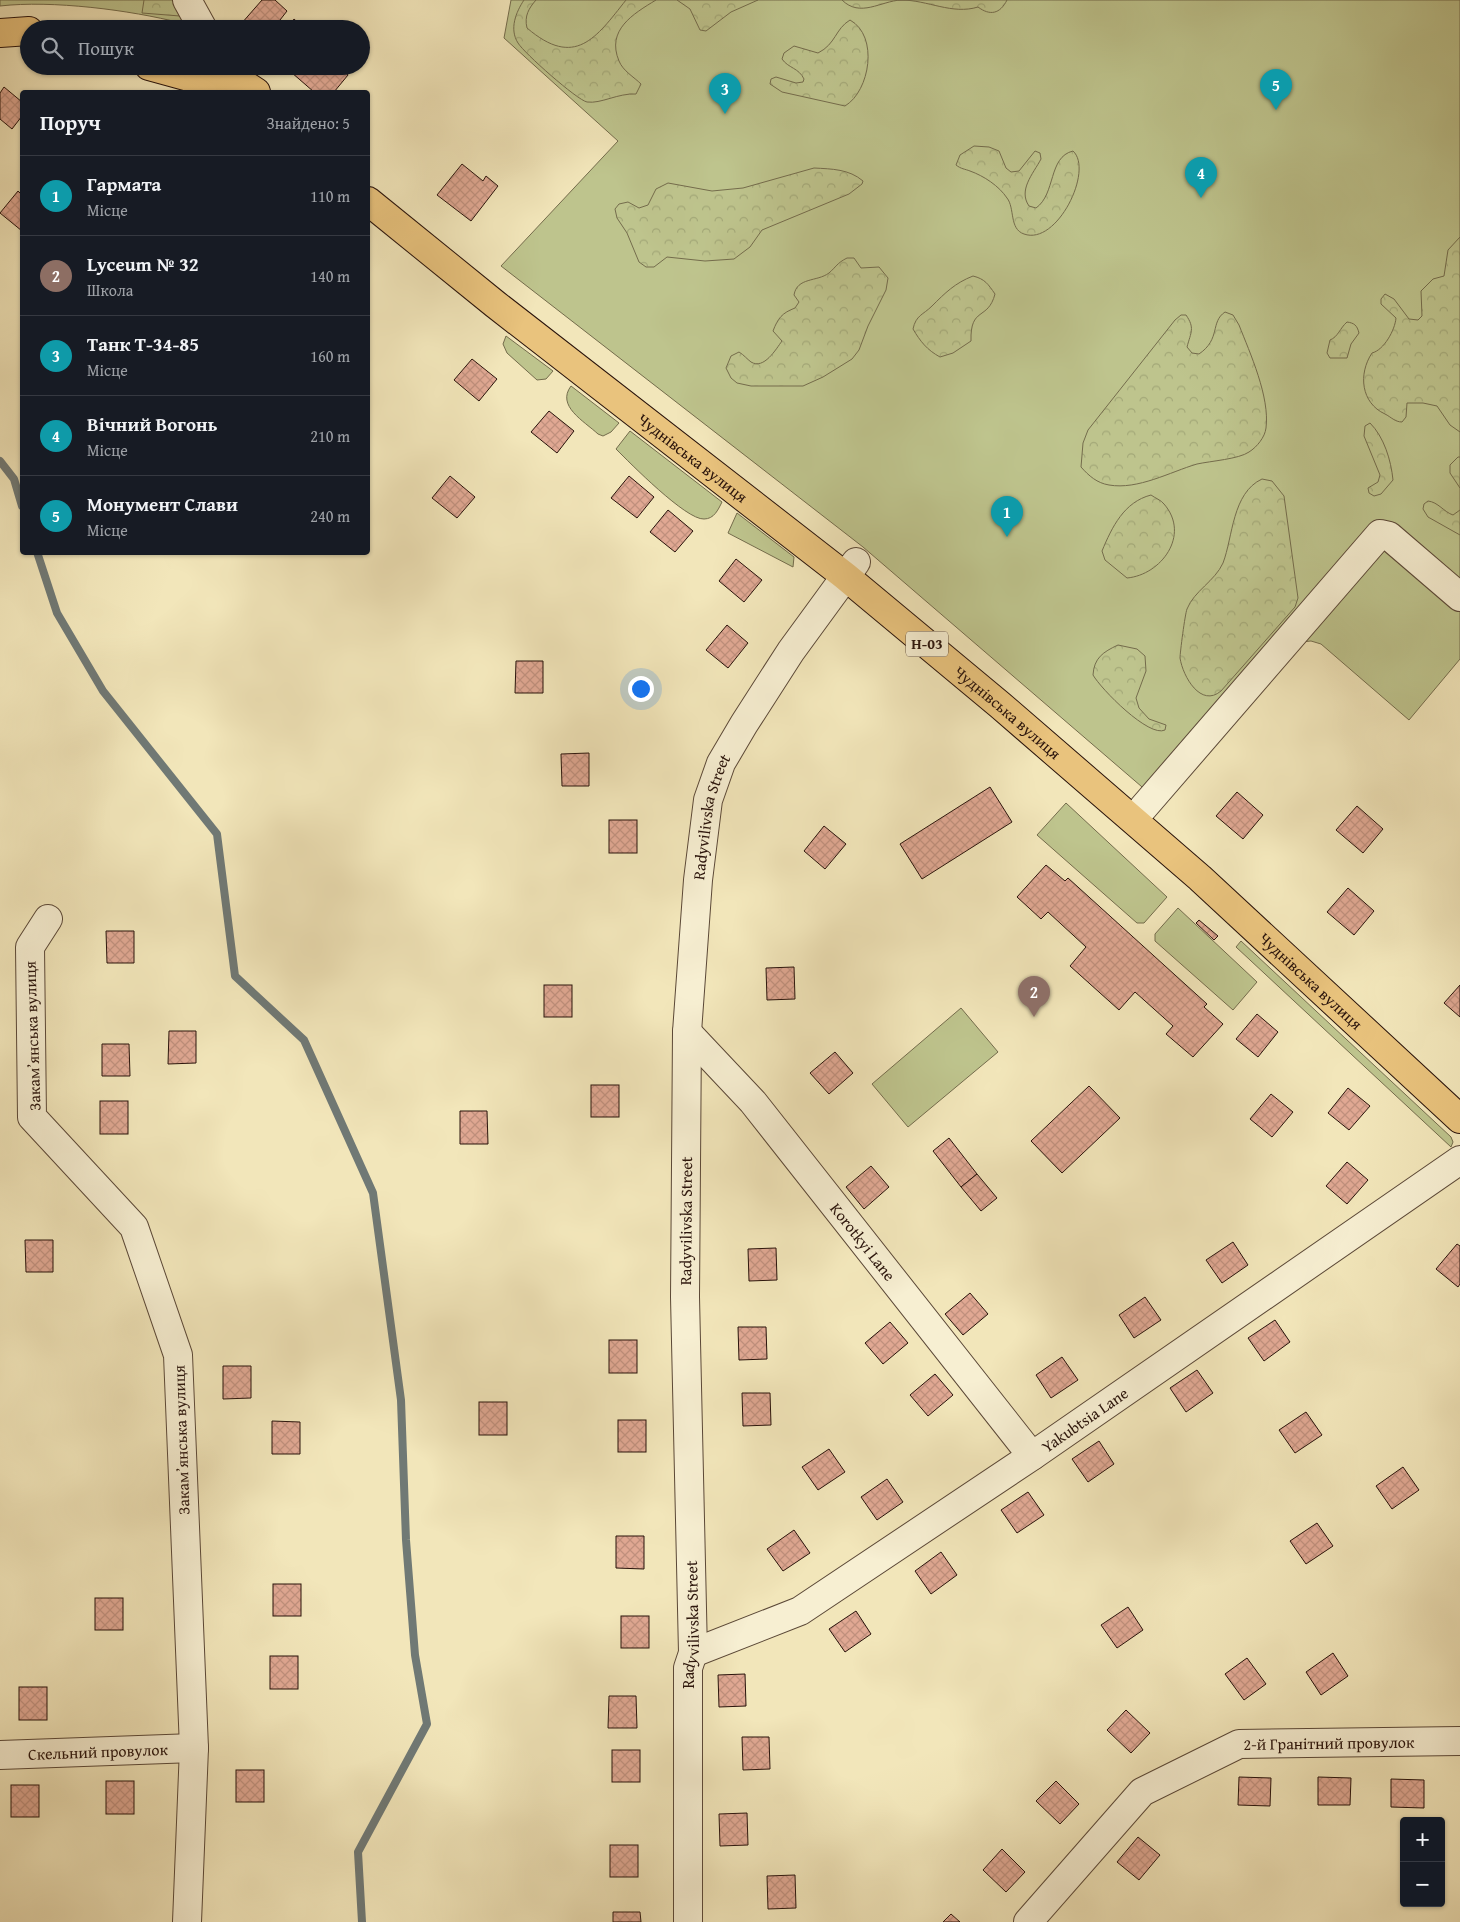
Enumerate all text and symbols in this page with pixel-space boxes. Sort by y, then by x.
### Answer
search box [20,20,370,75]
icon: search [38,34,66,62]
text: Пошук [78,34,134,62]
pin: 5 [1260,69,1292,110]
pin: 3 [709,73,741,114]
text: Поруч [40,107,101,138]
text: Знайдено: 5 [267,111,350,135]
pin: 4 [1185,157,1217,198]
text: Гармата [87,170,161,198]
text: 1 [52,184,60,208]
text: 110 m [310,184,350,208]
text: Місце [87,198,128,222]
text: Lyceum № 32 [87,250,199,278]
text: 2 [52,264,60,288]
text: 140 m [310,264,350,288]
text: Школа [87,278,133,302]
text: Танк Т-34-85 [87,330,199,358]
text: 3 [52,344,60,368]
text: 160 m [310,344,350,368]
text: Місце [87,358,128,382]
street label: Чуднівська вулиця [633,407,753,508]
text: Вічний Вогонь [87,410,217,438]
text: 4 [52,424,60,448]
text: 210 m [310,424,350,448]
text: Місце [87,438,128,462]
text: Монумент Слави [87,490,238,518]
pin: 1 [991,496,1023,537]
text: 5 [52,504,60,528]
text: 240 m [310,504,350,528]
text: Місце [87,518,128,542]
road number: Н-03 [906,632,948,656]
street label: Чуднівська вулиця [949,660,1066,765]
your location [628,676,654,702]
street label: Radyvilivska Street [686,749,736,881]
street label: Чуднівська вулиця [1254,926,1368,1035]
street label: Закамʼянська вулиця [17,961,47,1111]
pin: 2 [1018,976,1050,1017]
street label: Radyvilivska Street [673,1156,698,1285]
street label: Korotkyi Lane [825,1197,902,1286]
street label: Закамʼянська вулиця [166,1365,196,1515]
street label: Yakubtsia Lane [1036,1381,1133,1458]
street label: Radyvilivska Street [675,1560,705,1688]
street label: 2-й Гранітний провулок [1243,1730,1415,1756]
street label: Скельний провулок [28,1737,169,1766]
map controls [1400,1817,1445,1907]
button: + [1400,1817,1445,1862]
button: − [1400,1862,1445,1907]

